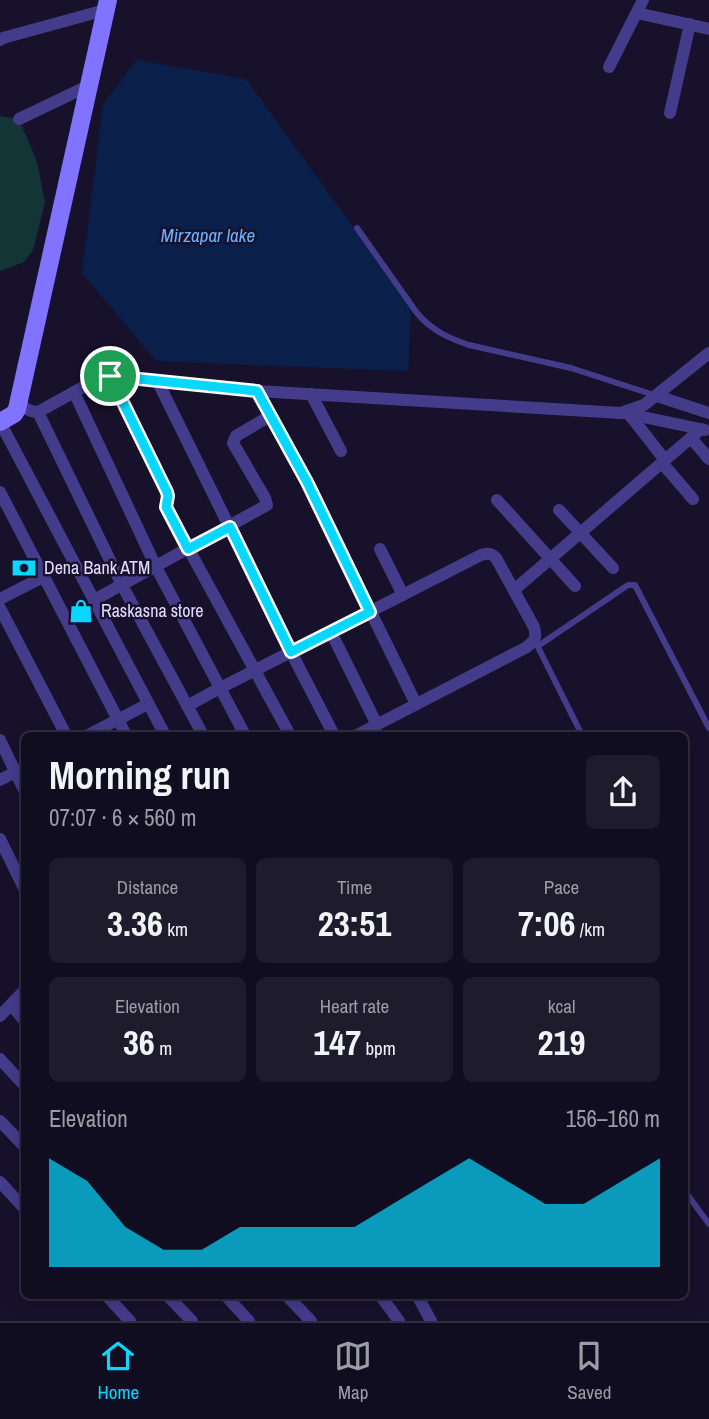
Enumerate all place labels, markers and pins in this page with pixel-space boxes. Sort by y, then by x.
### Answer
pin [80,346,140,406]
bank icon: Dena Bank ATM [10,554,38,582]
place label: Dena Bank ATM [44,555,150,580]
shop icon: Raskasna store [67,597,95,625]
place label: Raskasna store [101,598,204,623]

